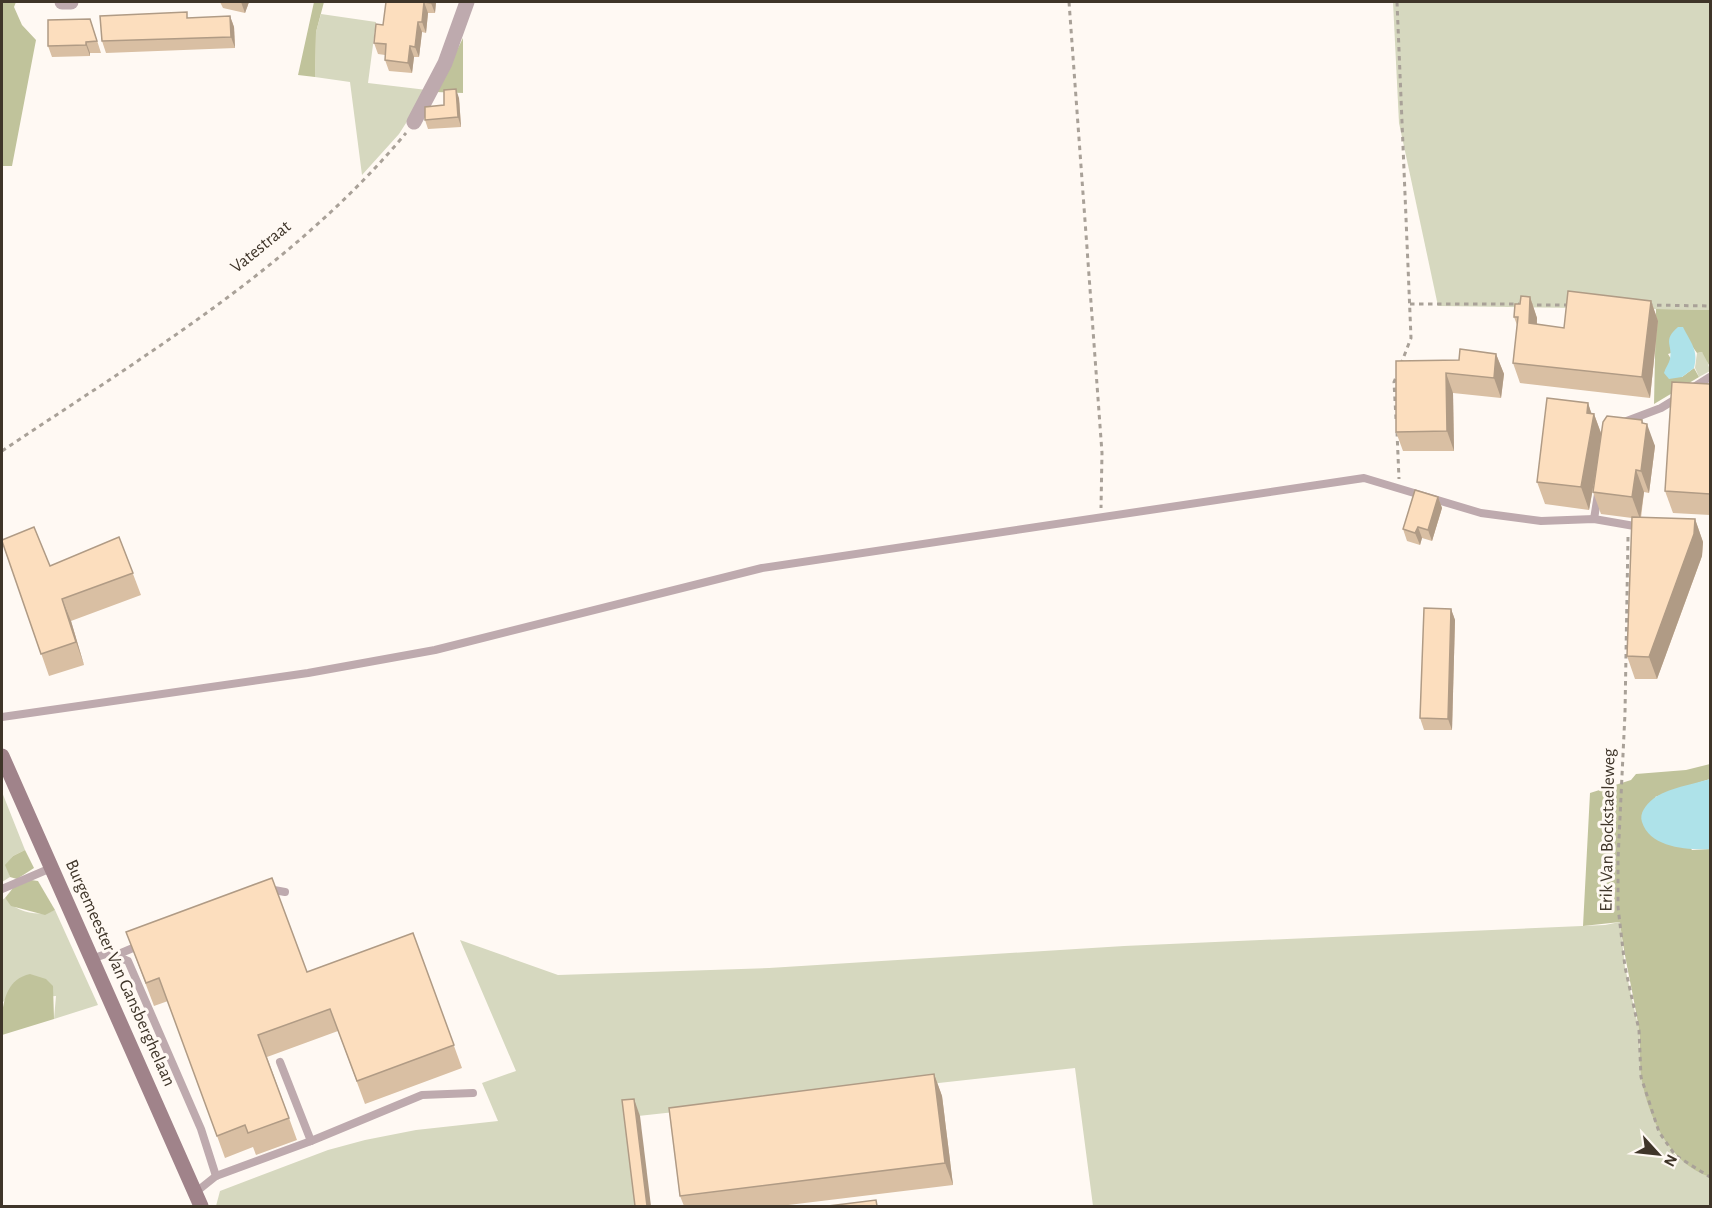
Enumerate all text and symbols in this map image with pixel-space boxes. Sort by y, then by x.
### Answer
street label: Vatestraat [227,217,295,277]
street label: Erik Van Bockstaeleweg [1598,748,1618,912]
street label: Burgemeester Van Gansberghelaan [62,857,178,1089]
north arrow [1628,1124,1688,1184]
text: N [1661,1152,1680,1169]

